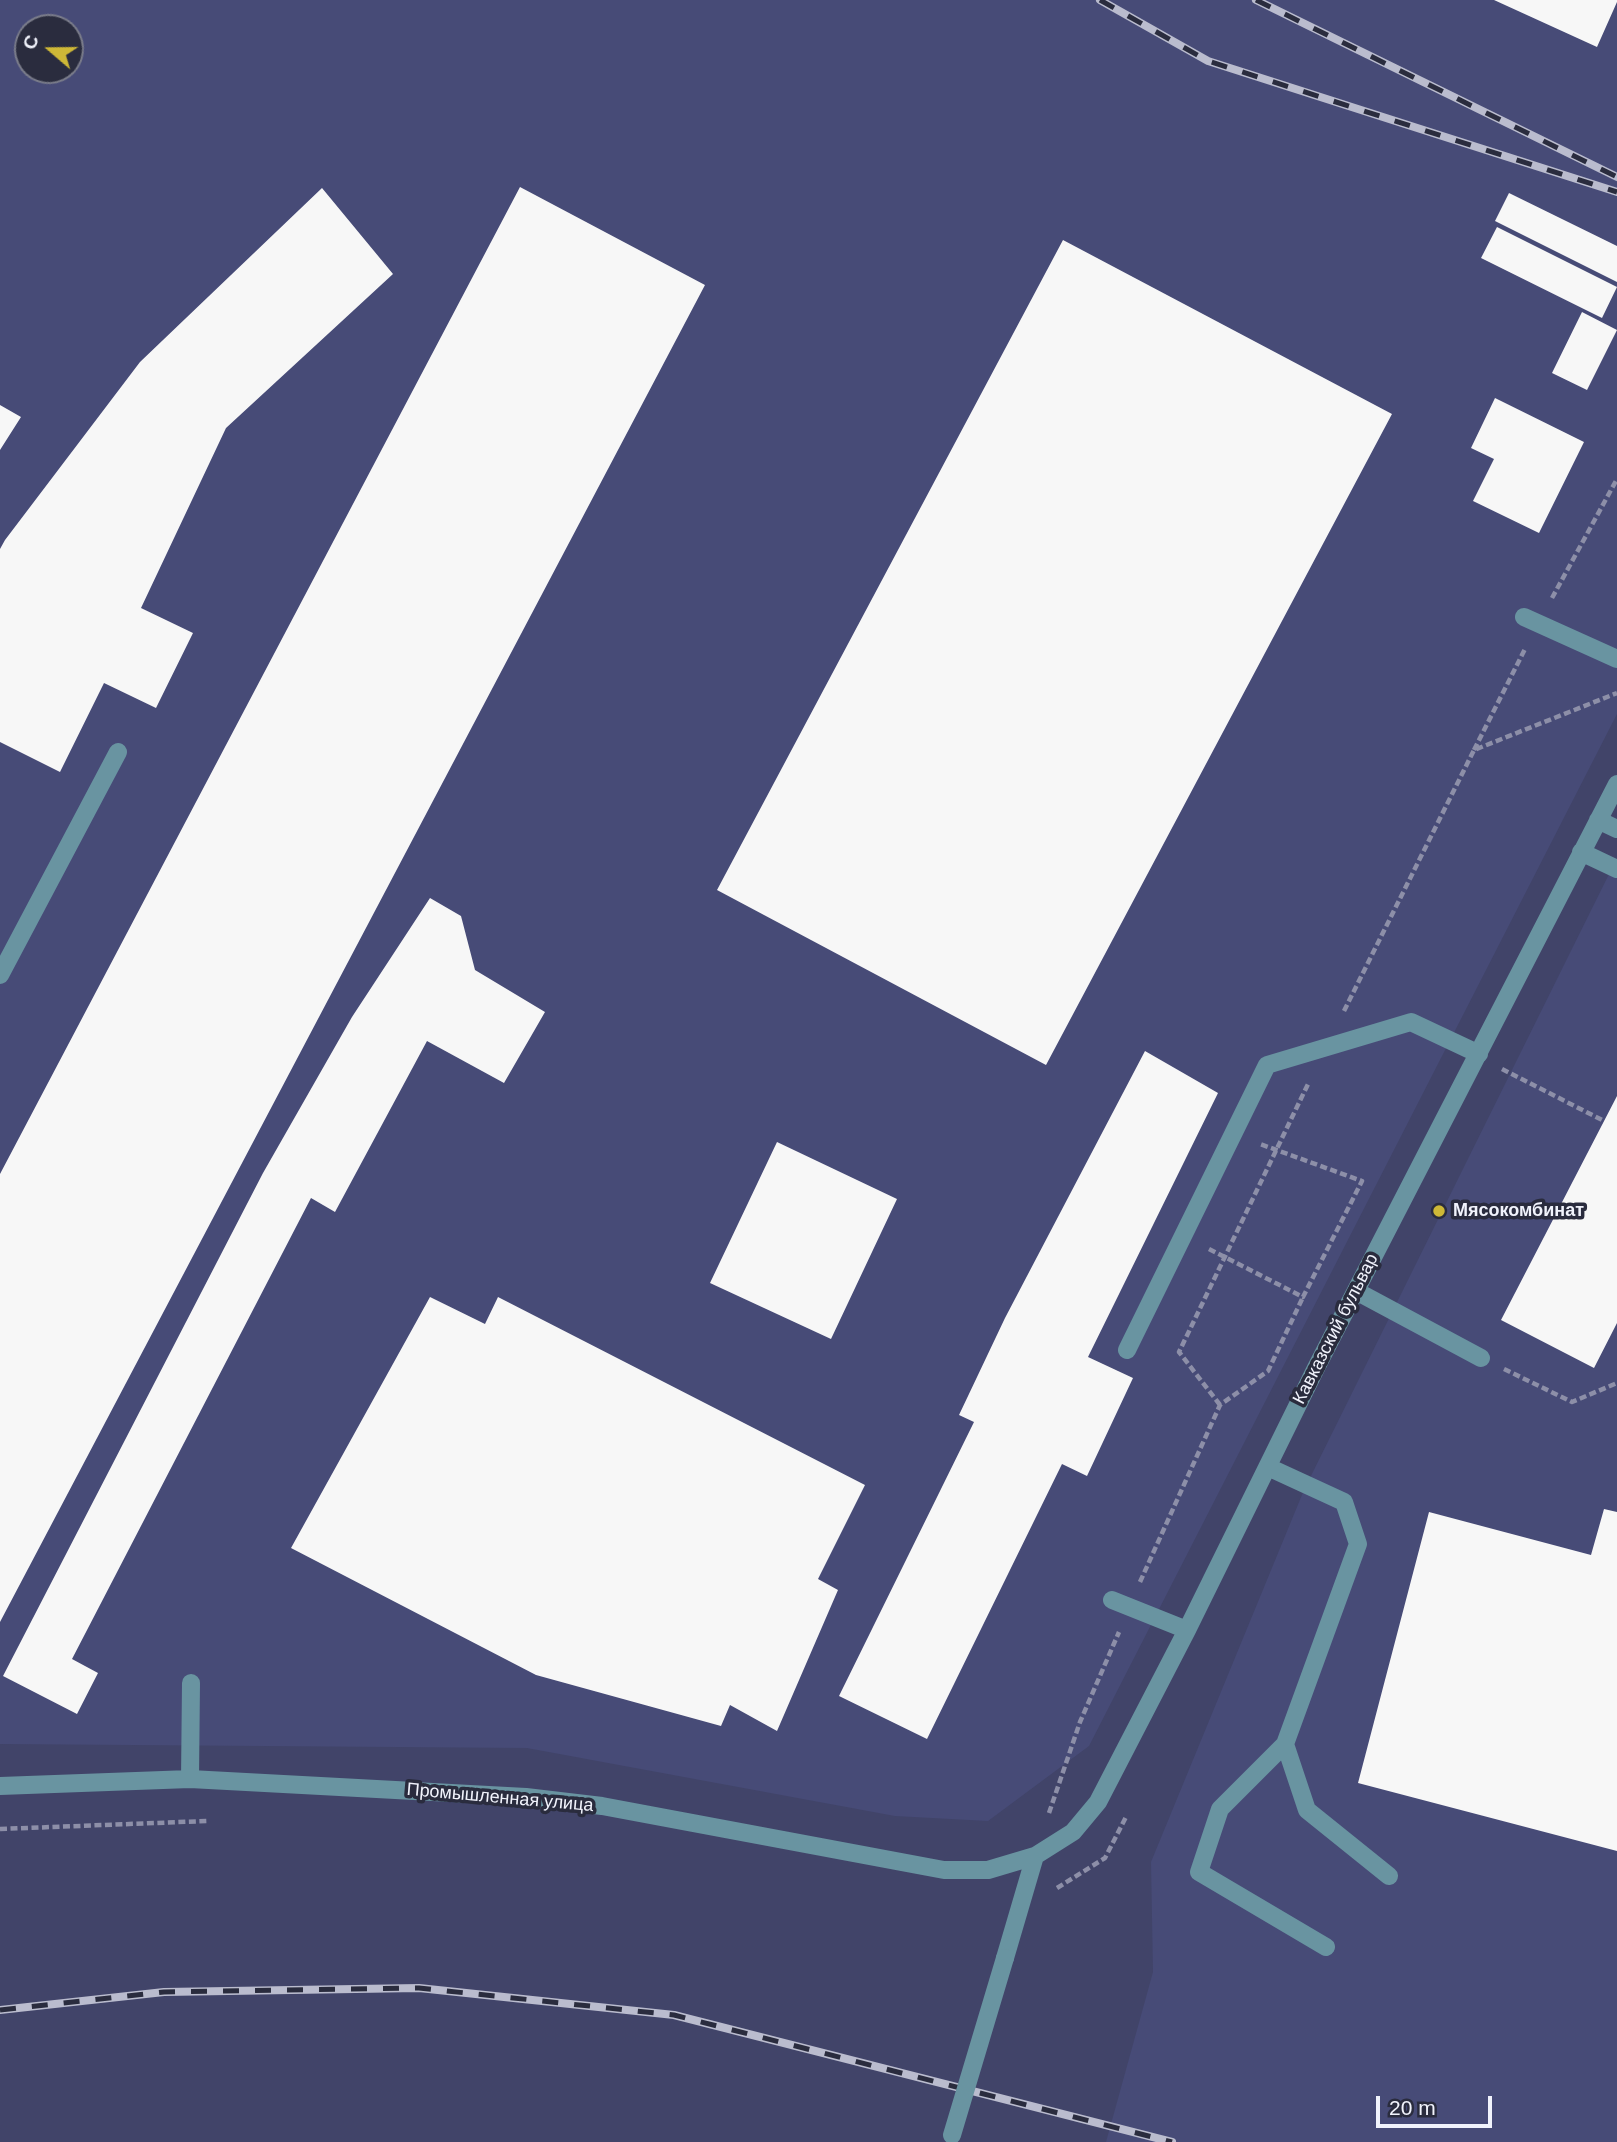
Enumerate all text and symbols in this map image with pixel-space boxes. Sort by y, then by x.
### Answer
north arrow [14,14,84,84]
text: С [18,32,43,52]
place label: Мясокомбинат [1453,1200,1584,1222]
marker: Мясокомбинат [1431,1203,1447,1219]
street label: Кавказский бульвар [1289,1250,1383,1408]
street label: Промышленная улица [406,1779,594,1817]
scale bar [1379,2082,1494,2126]
text: 20 m [1389,2096,1436,2119]

